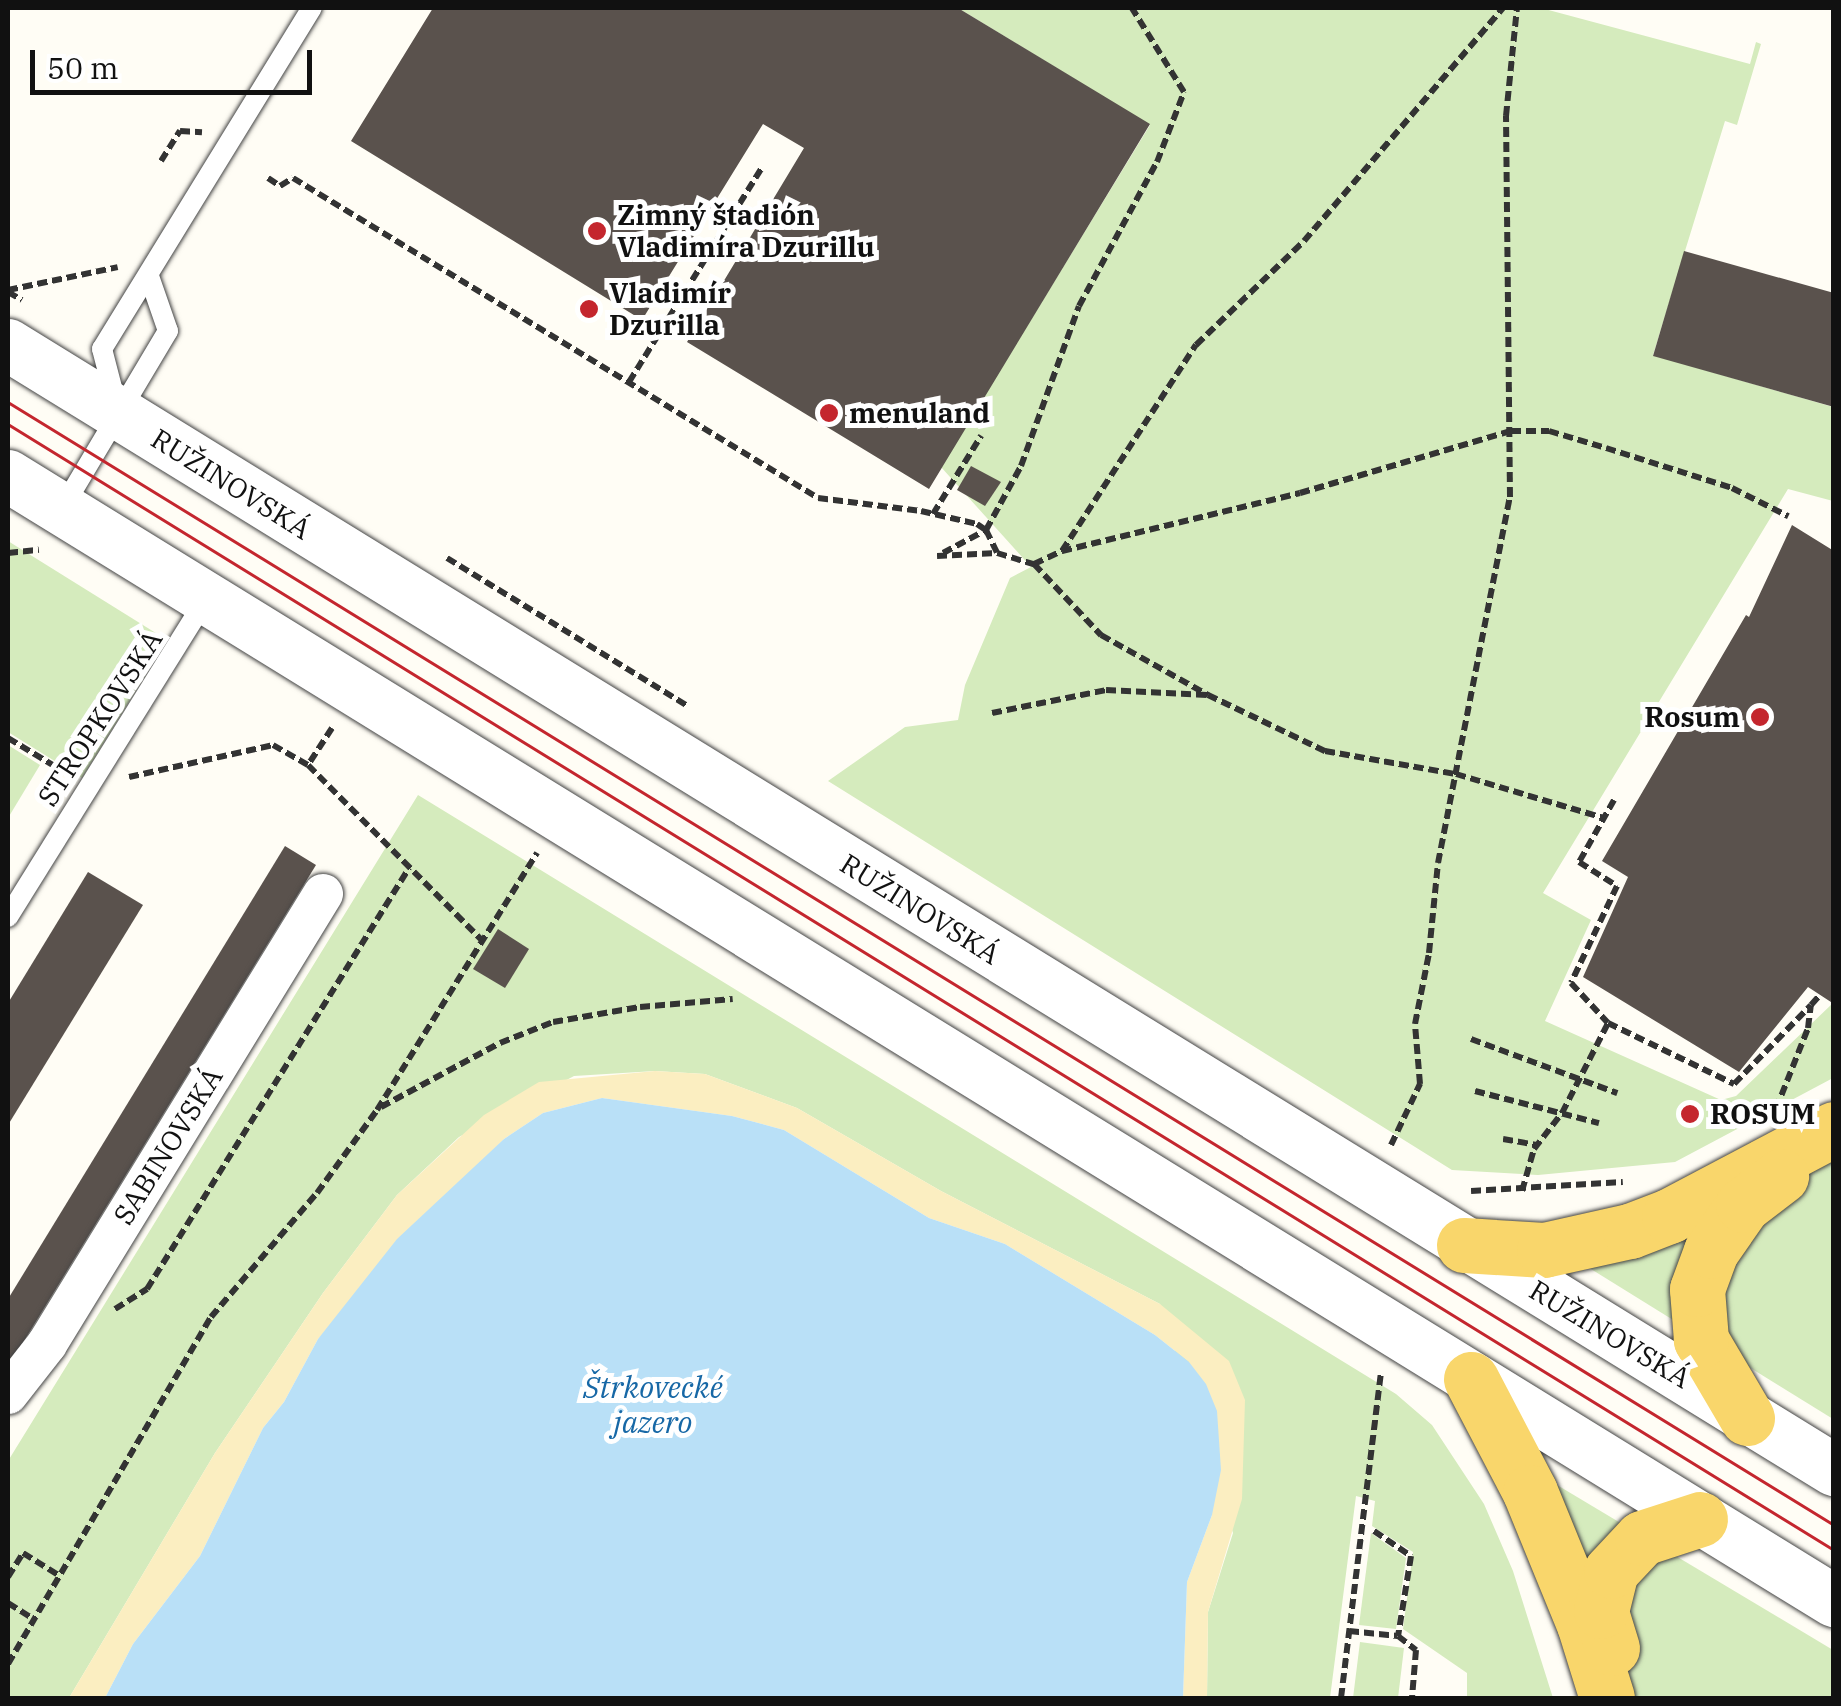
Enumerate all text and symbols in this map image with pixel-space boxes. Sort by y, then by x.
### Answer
scale bar [35,30,318,92]
text: 50 m [47,48,119,87]
place label: Zimný štadión Vladimíra Dzurillu [617,198,875,264]
marker: Zimný štadión Vladimíra Dzurillu [586,220,608,242]
place label: Vladimír Dzurilla [609,276,731,342]
marker: Vladimír Dzurilla [578,298,600,320]
place label: menuland [849,396,990,430]
marker: menuland [818,402,840,424]
street label: RUŽINOVSKÁ [145,422,317,546]
street label: STROPKOVSKÁ [31,624,169,812]
place label: Rosum [1644,700,1740,734]
marker: Rosum [1749,706,1771,728]
street label: RUŽINOVSKÁ [834,847,1006,971]
street label: SABINOVSKÁ [106,1061,230,1231]
place label: ROSUM [1710,1097,1815,1131]
marker: ROSUM [1679,1103,1701,1125]
street label: RUŽINOVSKÁ [1524,1273,1696,1395]
water label: Štrkovecké jazero [583,1369,723,1440]

